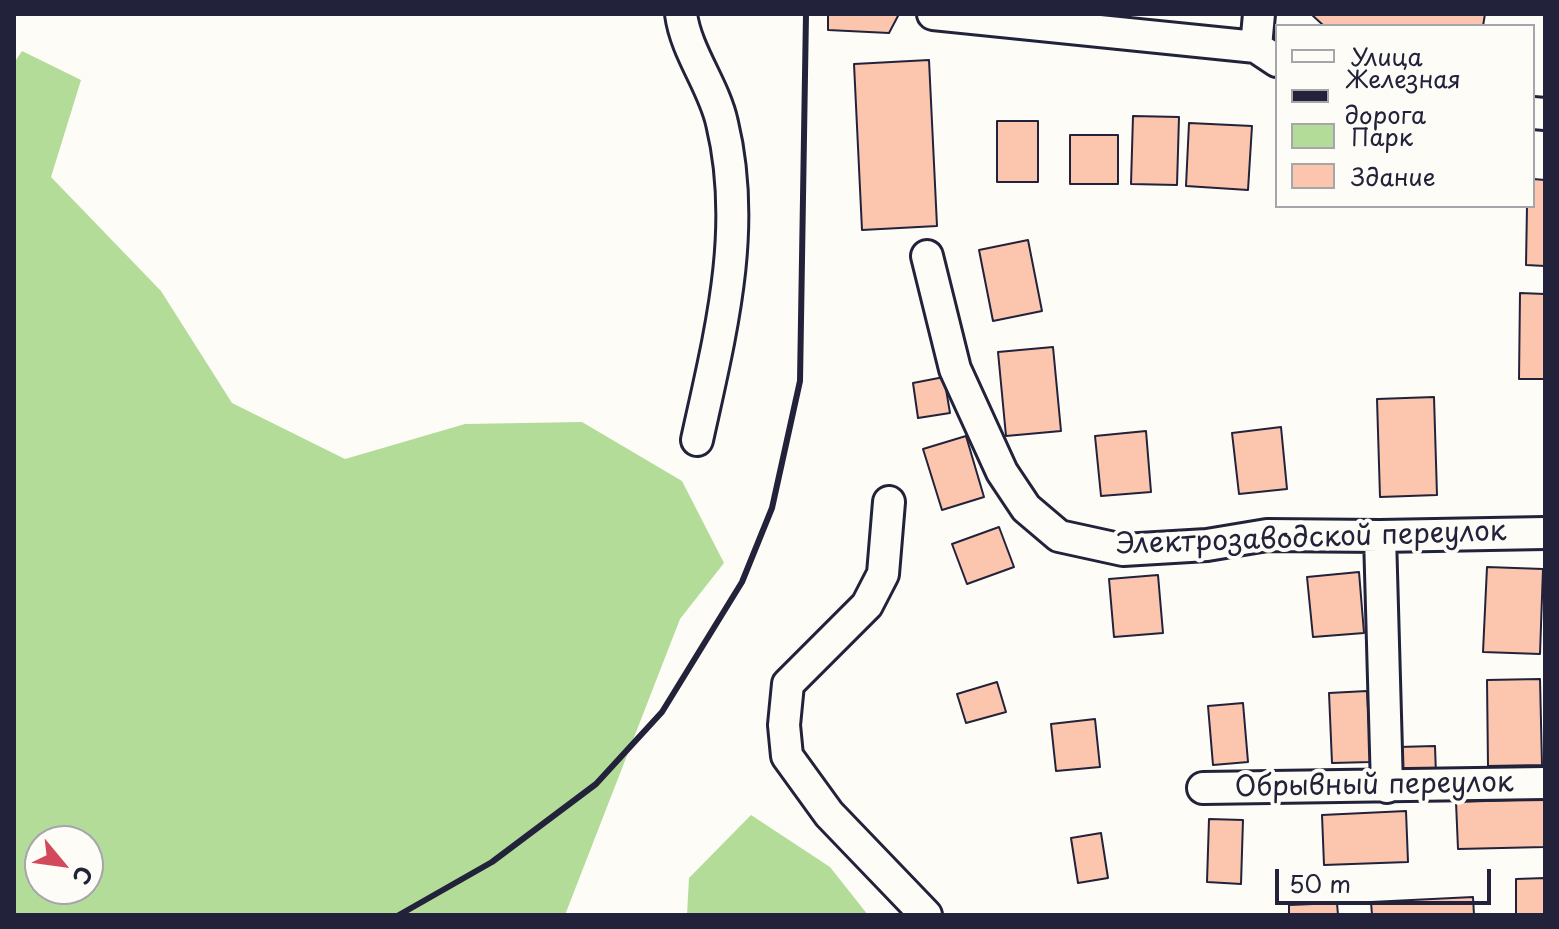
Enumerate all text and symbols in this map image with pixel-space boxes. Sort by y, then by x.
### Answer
legend [1275,24,1535,208]
text: Улица [1351,38,1423,74]
text: Железная дорога [1345,60,1461,132]
text: Парк [1351,118,1413,154]
text: Здание [1351,158,1436,194]
street label: Электрозаводской переулок [1115,515,1507,563]
street label: Обрывный переулок [1234,767,1514,805]
north arrow [24,825,104,905]
scale bar [1279,853,1495,903]
text: С [65,861,102,891]
text: 50 m [1289,865,1351,901]

